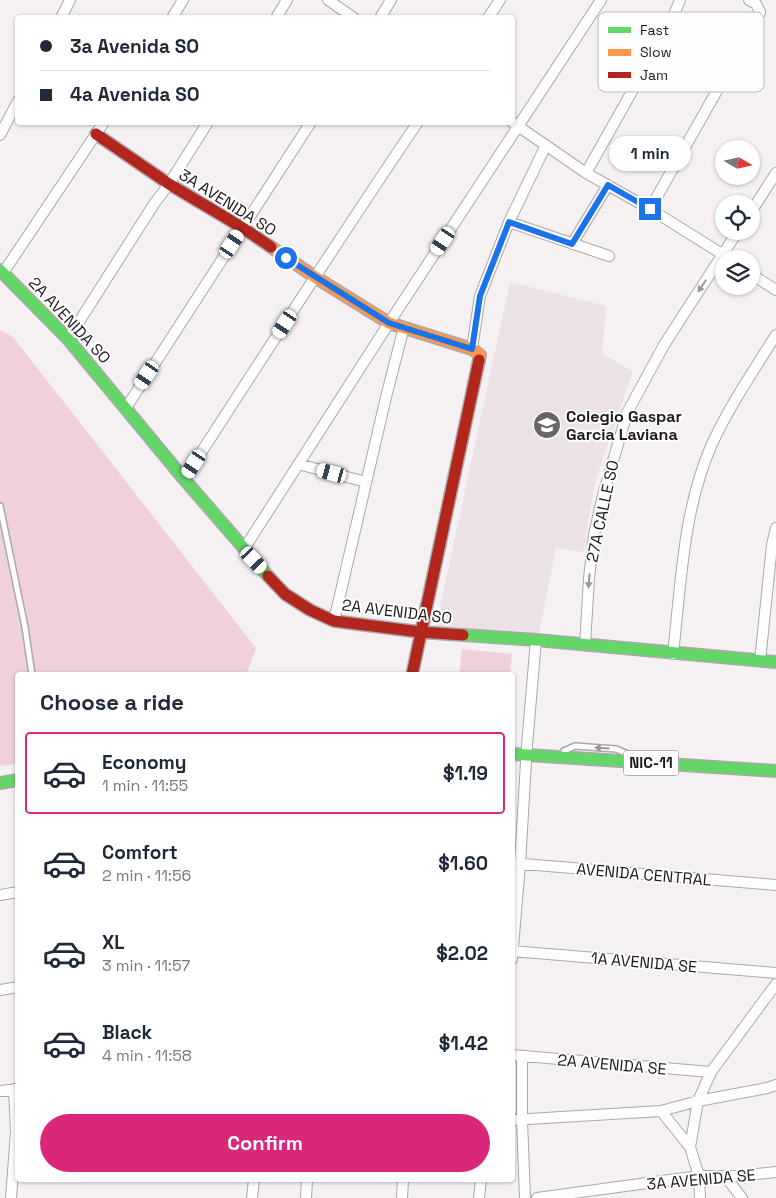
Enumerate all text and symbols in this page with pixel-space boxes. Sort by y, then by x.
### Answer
legend [598,12,764,92]
text: Fast [640,21,669,39]
text: 3a Avenida SO [70,34,199,59]
text: Slow [640,43,672,61]
text: Jam [640,66,668,84]
text: 4a Avenida SO [70,82,200,107]
callout: 1 min [609,136,691,172]
north arrow [715,140,760,185]
map controls [715,140,760,295]
text: 1 min [630,143,670,164]
street label: 3A AVENIDA SO [175,164,280,241]
button: locate [715,195,760,240]
route end [639,198,661,220]
car [428,224,457,258]
car [217,227,246,261]
route start [275,247,297,269]
button: layers [715,250,760,295]
street label: 2A AVENIDA SO [24,273,115,368]
one-way arrow [697,280,707,293]
car [270,307,299,341]
car [132,358,161,392]
place label: Colegio Gaspar Garcia Laviana [566,406,682,445]
school or university icon: Colegio Gaspar Garcia Laviana [532,410,562,440]
car [179,447,208,481]
street label: 27A CALLE SO [581,458,624,564]
car [315,462,348,484]
car [238,544,269,576]
one-way arrow [585,573,593,589]
street label: 2A AVENIDA SO [341,594,453,629]
text: Choose a ride [40,688,184,716]
one-way arrow [593,743,609,751]
text: Economy [102,750,186,775]
road number: NIC-11 [624,750,678,776]
icon: car [42,751,87,796]
text: $1.19 [443,761,488,786]
text: 1 min · 11:55 [102,775,188,796]
text: Comfort [102,840,178,865]
icon: car [42,841,87,886]
text: $1.60 [438,851,488,876]
street label: AVENIDA CENTRAL [576,858,713,891]
text: 2 min · 11:56 [102,865,191,886]
text: XL [102,930,125,955]
icon: car [42,931,87,976]
text: $2.02 [436,941,488,966]
street label: 1A AVENIDA SE [590,947,698,978]
text: 3 min · 11:57 [102,955,190,976]
text: Black [102,1020,152,1045]
icon: car [42,1021,87,1066]
text: $1.42 [439,1031,488,1056]
text: 4 min · 11:58 [102,1045,192,1066]
street label: 2A AVENIDA SE [557,1049,667,1080]
button: Confirm [40,1114,490,1172]
street label: 3A AVENIDA SE [646,1164,756,1195]

